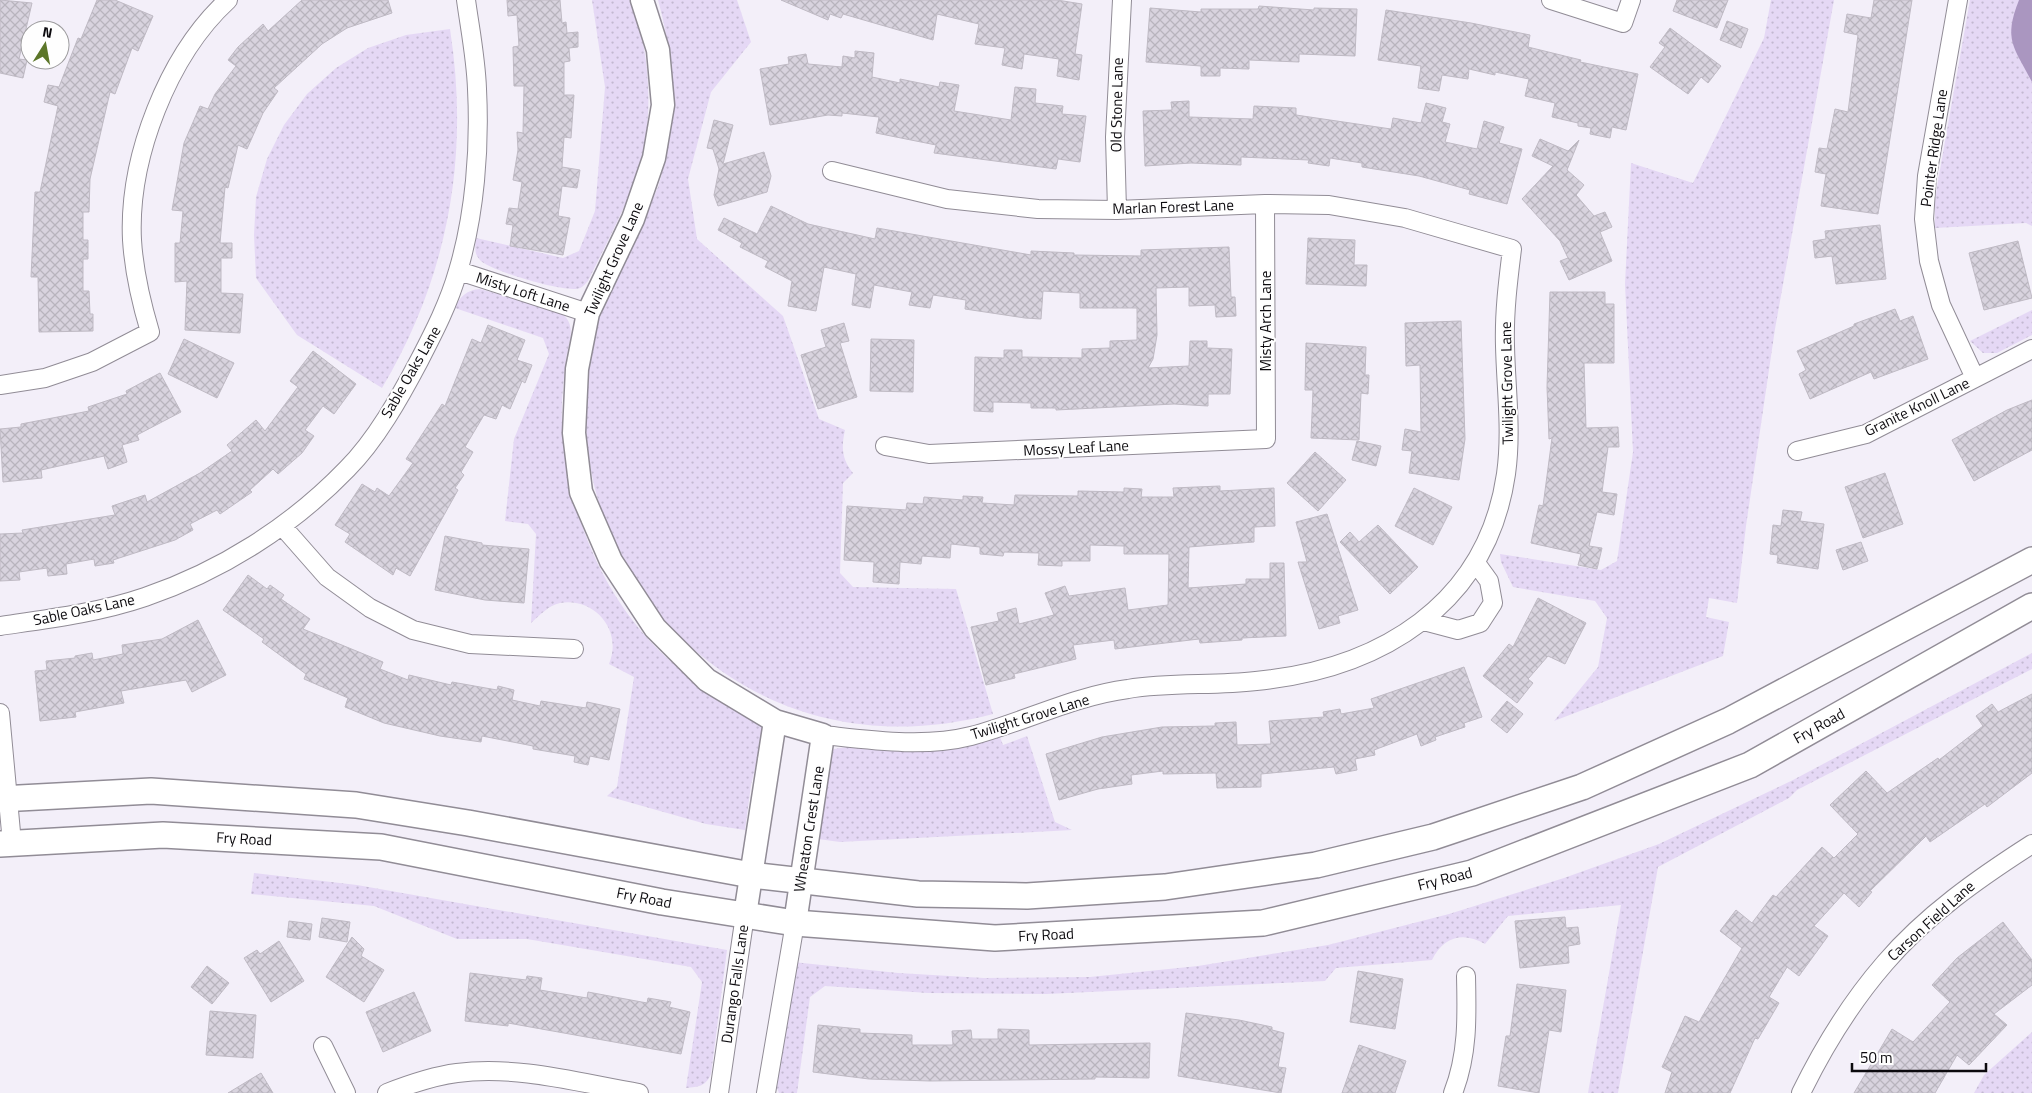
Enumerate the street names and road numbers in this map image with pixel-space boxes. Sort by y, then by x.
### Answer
street label: Old Stone Lane [1104,57,1129,153]
street label: Pointer Ridge Lane [1914,88,1953,208]
street label: Marlan Forest Lane [1112,193,1234,220]
street label: Twilight Grove Lane [578,198,649,320]
street label: Misty Loft Lane [473,266,573,318]
street label: Misty Arch Lane [1254,271,1277,371]
street label: Sable Oaks Lane [375,321,446,422]
street label: Twilight Grove Lane [1494,321,1519,445]
street label: Granite Knoll Lane [1860,371,1973,442]
street label: Mossy Leaf Lane [1023,433,1129,462]
street label: Sable Oaks Lane [31,588,137,631]
street label: Twilight Grove Lane [968,688,1092,745]
street label: Fry Road [1789,702,1849,749]
street label: Wheaton Crest Lane [787,764,830,894]
street label: Fry Road [216,826,272,851]
street label: Fry Road [1415,861,1475,896]
street label: Carson Field Lane [1882,875,1980,966]
street label: Fry Road [615,881,674,914]
street label: Fry Road [1018,922,1074,947]
street label: Durango Falls Lane [715,923,754,1045]

